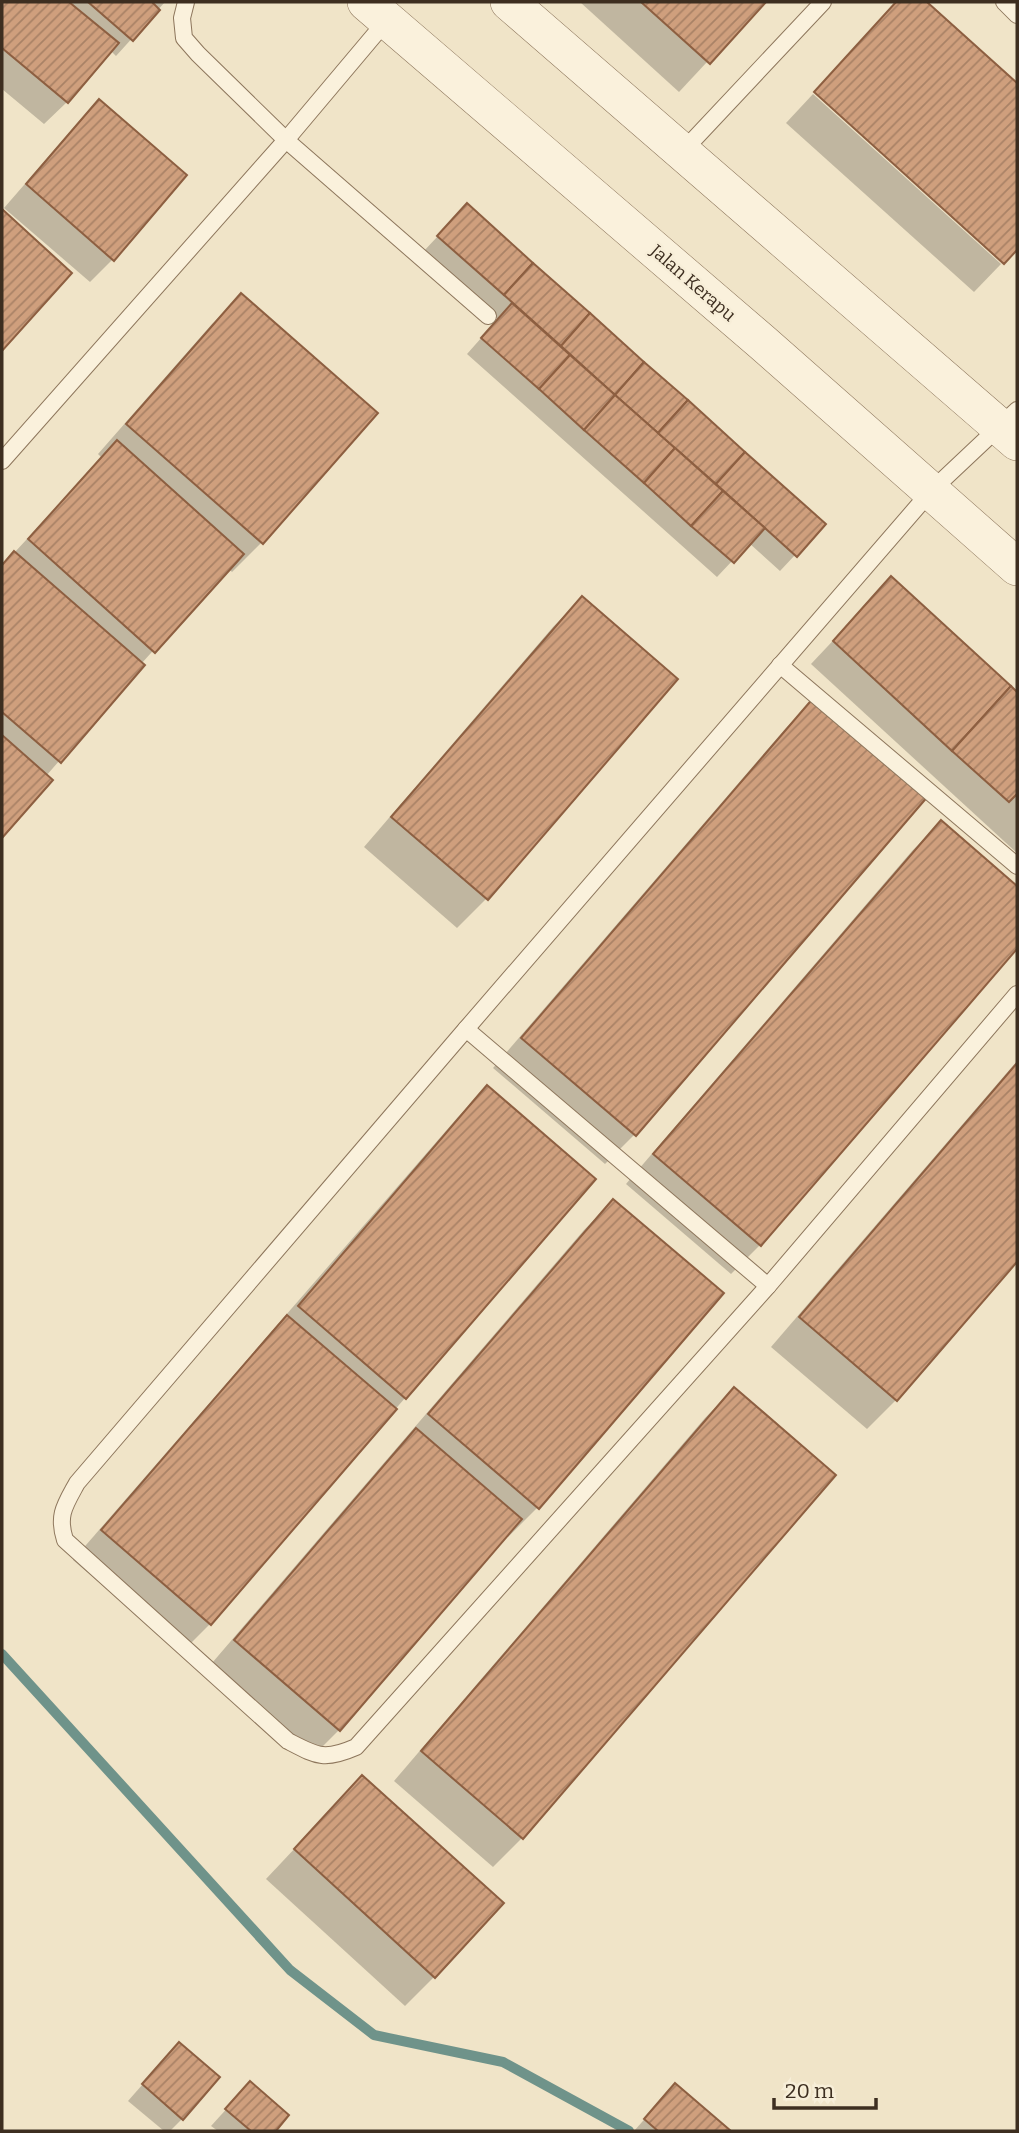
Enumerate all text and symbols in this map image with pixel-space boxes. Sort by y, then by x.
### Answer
street label: Jalan Kerapu [645,239,740,326]
scale bar [774,2066,876,2110]
text: 20 m [785,2078,834,2104]

